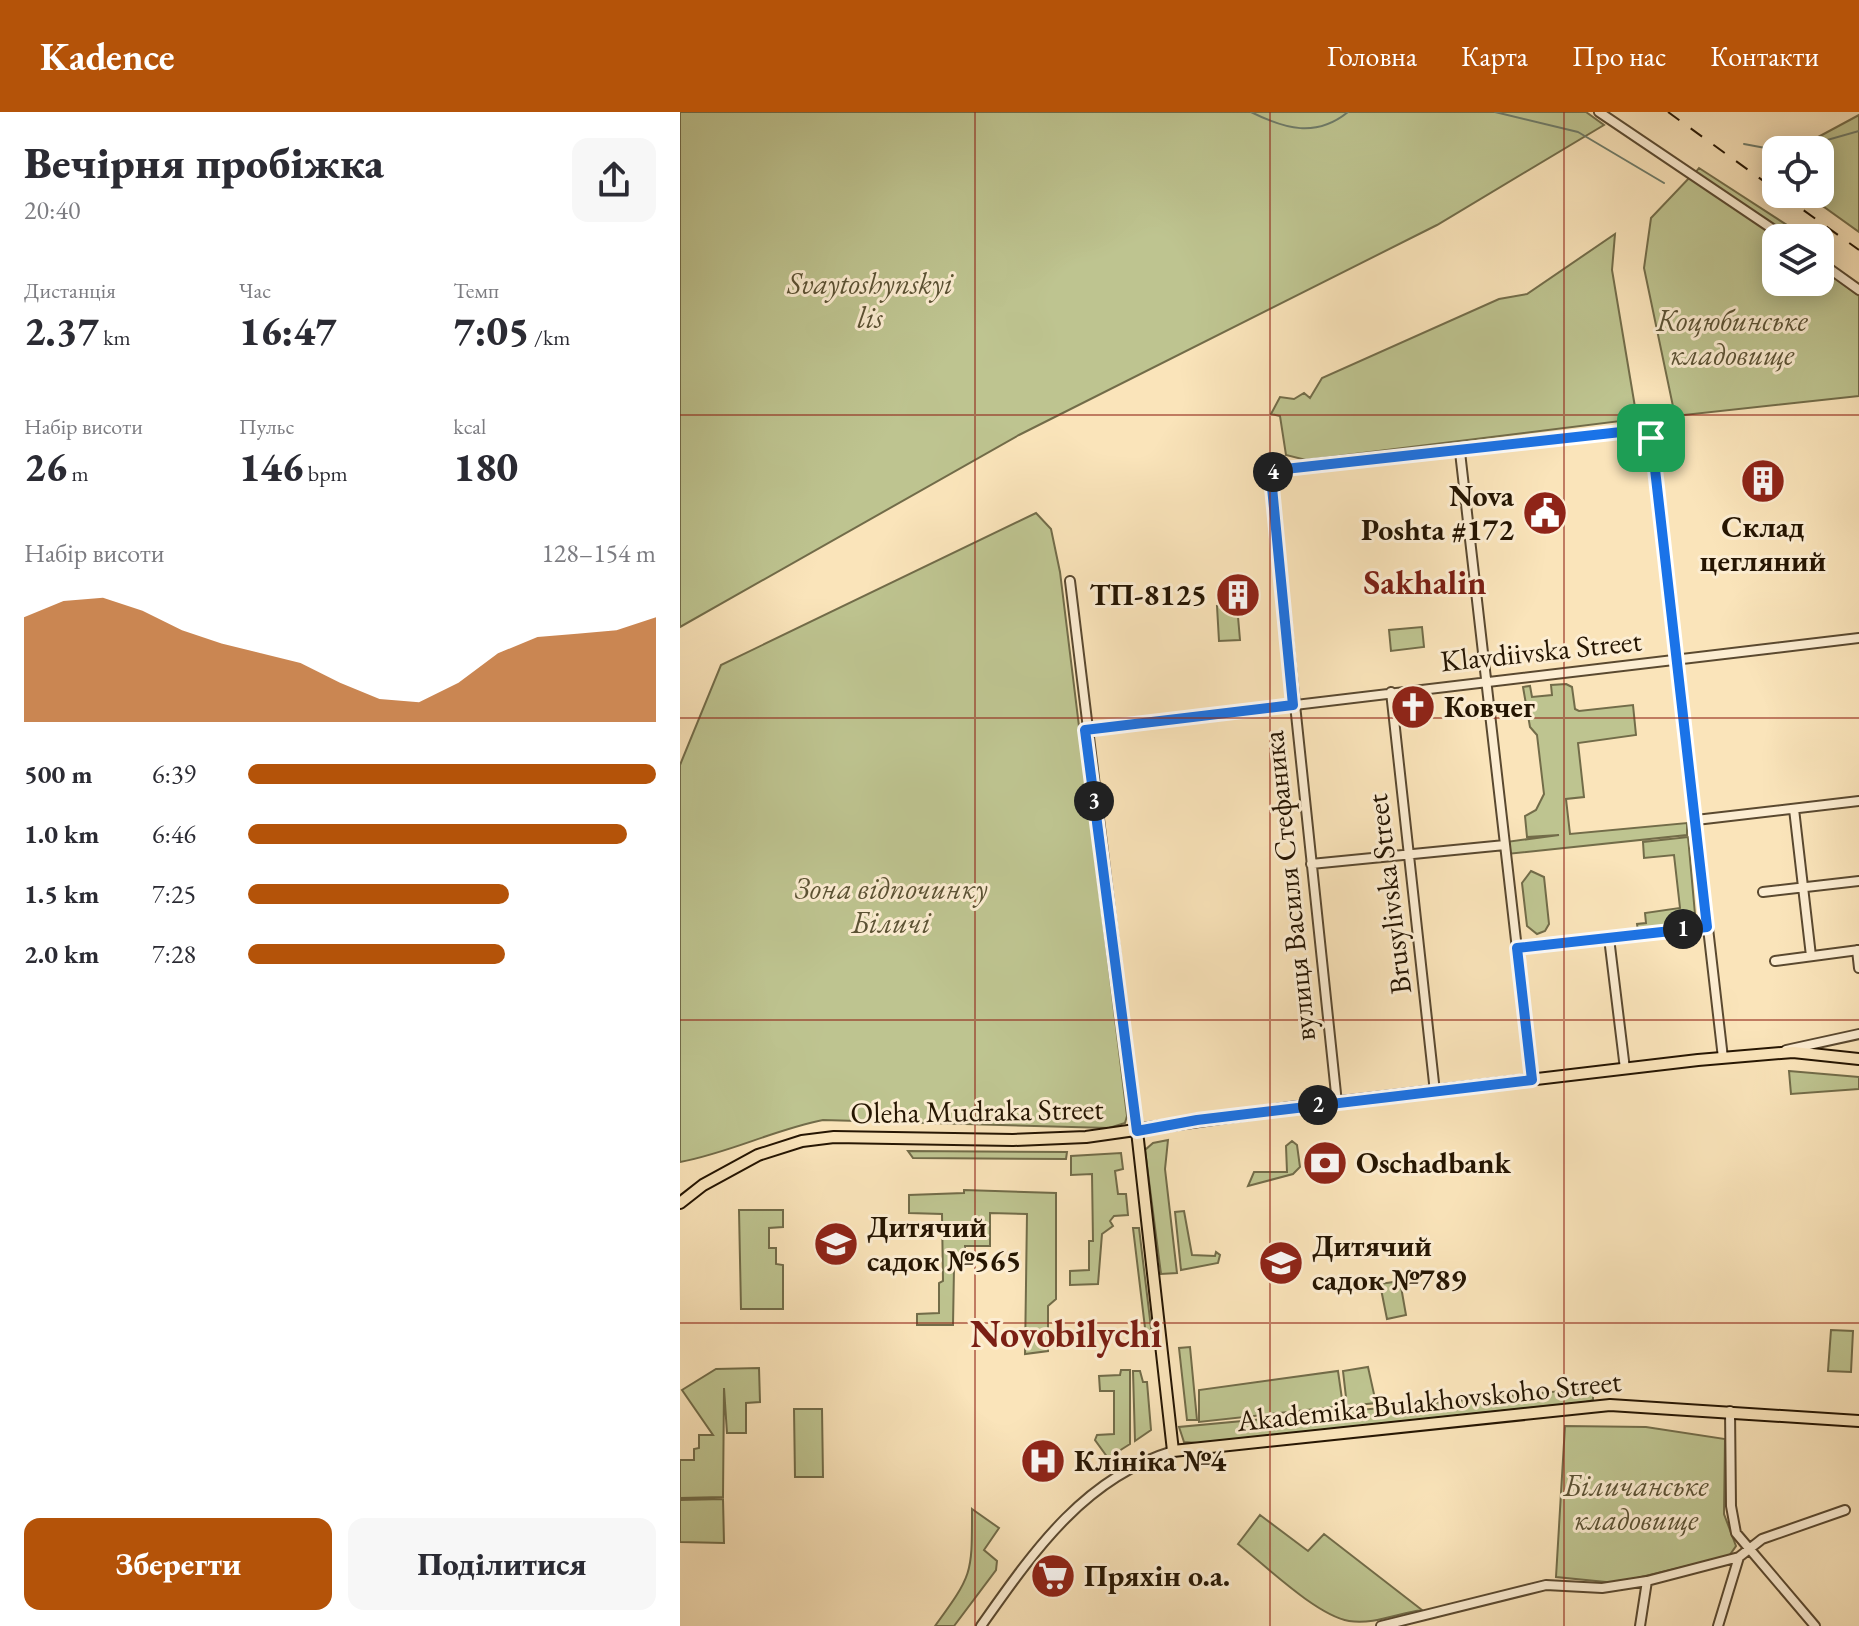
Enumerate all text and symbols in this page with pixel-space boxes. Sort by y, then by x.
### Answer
text: Kadence [40,32,175,81]
text: Головна [1327,38,1417,74]
text: Карта [1461,38,1528,74]
text: Про нас [1572,38,1666,74]
text: Контакти [1710,38,1819,74]
text: Вечірня пробіжка [24,134,384,191]
map controls [1762,136,1834,296]
button: locate [1762,136,1834,208]
button: share [572,138,656,222]
text: 20:40 [24,193,80,227]
button: layers [1762,224,1834,296]
park label: Svaytoshynskyi lis [786,264,954,337]
text: Дистанція [24,276,116,305]
text: Час [239,276,271,305]
text: Темп [453,276,499,305]
park label: Коцюбинське кладовище [1655,301,1809,374]
text: 2.37 [24,305,99,357]
text: 16:47 [239,305,337,357]
text: 7:05 [453,305,530,357]
text: km [99,323,131,352]
text: /km [530,323,570,352]
pin [1617,404,1685,472]
text: Набір висоти [24,412,143,441]
text: Пульс [239,412,294,441]
text: kcal [453,412,486,441]
icon: arrive [1629,416,1673,460]
text: 26 [24,441,67,493]
text: 146 [239,441,303,493]
text: 180 [453,441,518,493]
pin: 4 [1253,452,1293,492]
text: 4 [1267,457,1279,486]
building icon: Склад цегляний [1739,457,1787,505]
text: m [67,459,89,488]
text: bpm [303,459,348,488]
place label: Nova Poshta #172 [1361,476,1515,549]
public building icon: Nova Poshta #172 [1521,489,1569,537]
place label: Склад цегляний [1700,507,1826,580]
text: Набір висоти [24,536,164,570]
text: 128–154 m [541,536,656,570]
district label: Sakhalin [1363,560,1487,604]
building icon: ТП-8125 [1214,571,1262,619]
place label: ТП-8125 [1089,575,1207,614]
street label: Klavdiivska Street [1438,620,1644,680]
church icon: Ковчег [1389,683,1437,731]
place label: Ковчег [1444,687,1535,726]
street label: вулиця Василя Стефаника [1253,729,1324,1043]
text: 500 m [24,757,92,791]
text: 6:39 [152,757,196,791]
pin: 3 [1074,781,1114,821]
text: 3 [1088,786,1100,815]
street label: Brusylivska Street [1357,791,1420,996]
text: 1.0 km [24,817,99,851]
text: 6:46 [152,817,196,851]
park label: Зона відпочинку Біличі [794,869,988,942]
text: 1.5 km [24,877,99,911]
text: 7:25 [152,877,196,911]
pin: 1 [1663,909,1703,949]
text: 1 [1677,914,1689,943]
text: 2.0 km [24,937,99,971]
text: 7:28 [152,937,196,971]
pin: 2 [1298,1085,1338,1125]
street label: Oleha Mudraka Street [850,1089,1104,1132]
text: 2 [1312,1090,1324,1119]
bank icon: Oschadbank [1301,1139,1349,1187]
place label: Oschadbank [1356,1143,1511,1182]
place label: Дитячий садок №565 [867,1207,1021,1280]
school or university icon: Дитячий садок №565 [812,1220,860,1268]
place label: Дитячий садок №789 [1312,1226,1466,1299]
school or university icon: Дитячий садок №789 [1257,1239,1305,1287]
district label: Novobilychi [970,1309,1162,1358]
street label: Akademika Bulakhovskoho Street [1234,1361,1624,1440]
hospital icon: Клініка №4 [1019,1437,1067,1485]
place label: Клініка №4 [1074,1441,1227,1480]
park label: Біличанське кладовище [1562,1466,1709,1539]
button: Зберегти [24,1518,332,1610]
button: Поділитися [348,1518,656,1610]
supermarket icon: Пряхін о.а. [1029,1552,1077,1600]
place label: Пряхін о.а. [1084,1556,1230,1595]

